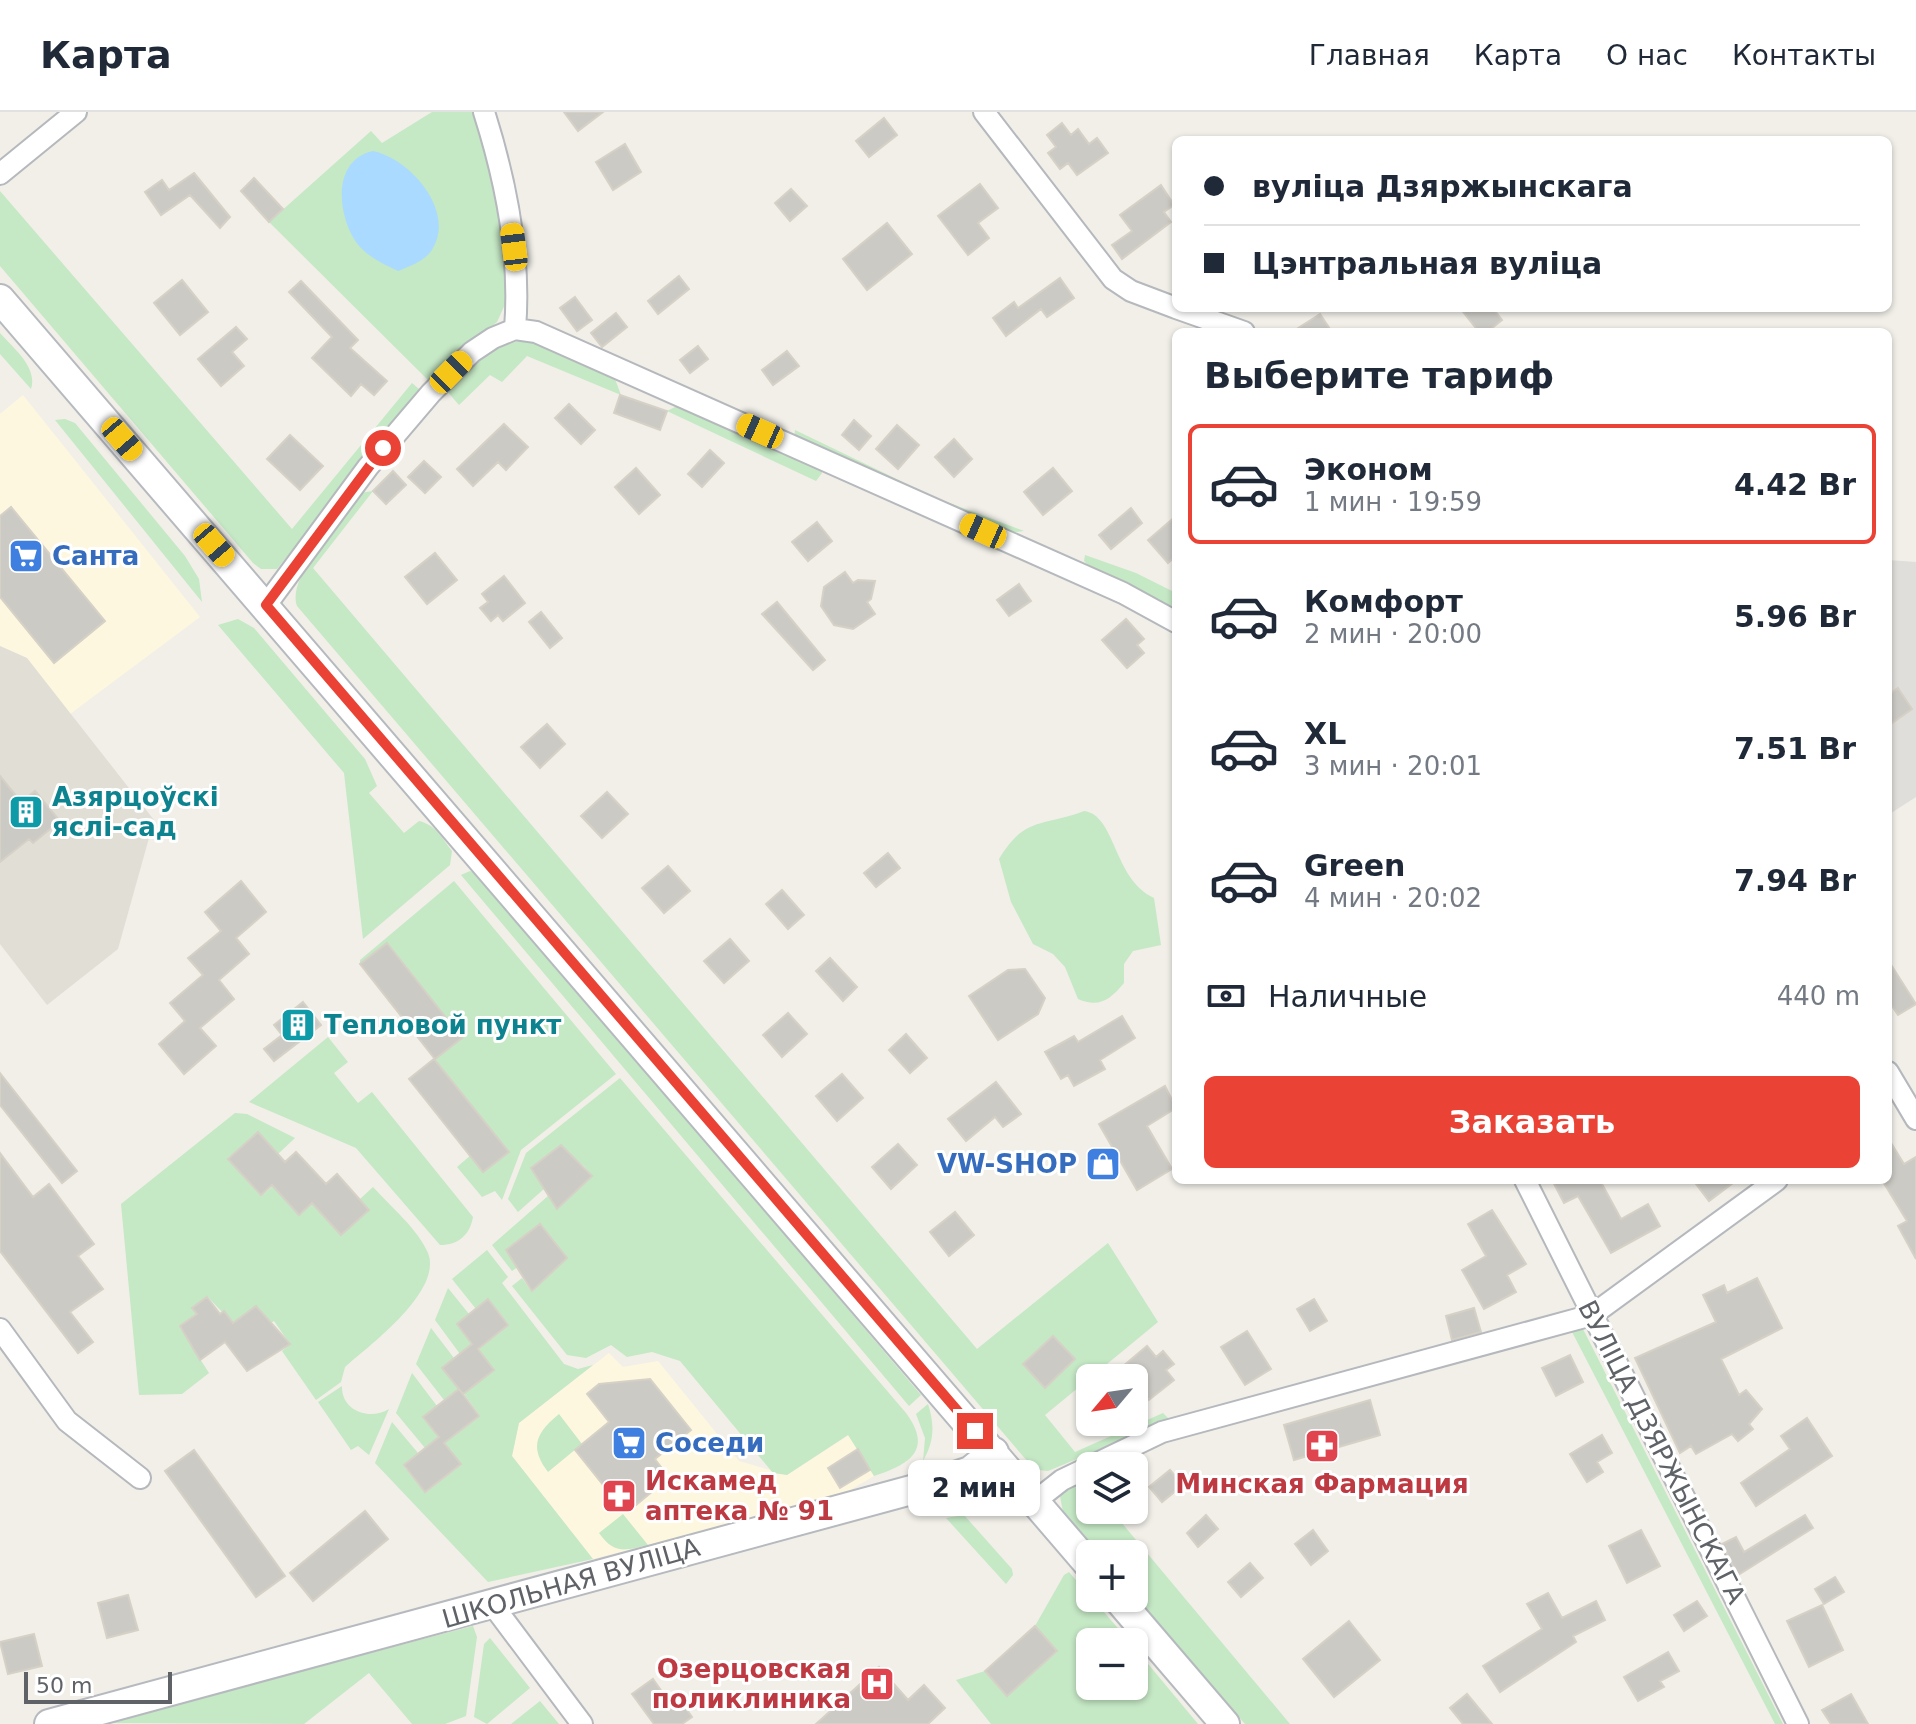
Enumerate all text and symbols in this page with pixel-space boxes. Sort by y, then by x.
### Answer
text: Карта [40,33,172,77]
text: Главная [1309,39,1430,72]
text: Карта [1474,39,1562,72]
text: О нас [1606,39,1688,72]
text: Контакты [1732,39,1876,72]
text: вуліца Дзяржынскага [1252,169,1633,204]
car [499,222,529,272]
text: Цэнтральная вуліца [1252,246,1602,281]
car [426,347,476,397]
text: Выберите тариф [1204,355,1554,396]
car [733,410,787,452]
car [97,413,147,465]
route start [365,430,401,466]
icon: car [1208,448,1280,520]
text: Эконом [1304,452,1433,487]
text: 4.42 Br [1734,467,1856,502]
text: 1 мин · 19:59 [1304,487,1482,517]
car [956,510,1010,552]
car [189,519,239,571]
supermarket icon: Санта [7,537,45,575]
place label: Санта [52,541,139,571]
icon: car [1208,580,1280,652]
text: Комфорт [1304,584,1463,619]
text: 5.96 Br [1734,599,1856,634]
text: 2 мин · 20:00 [1304,619,1482,649]
icon: car [1208,712,1280,784]
text: XL [1304,716,1346,751]
text: 7.51 Br [1734,731,1856,766]
text: 3 мин · 20:01 [1304,751,1482,781]
place label: Азярцоўскі яслі-сад [52,782,219,842]
building icon: Азярцоўскі яслі-сад [7,793,45,831]
icon: car [1208,844,1280,916]
text: Green [1304,848,1405,883]
text: 7.94 Br [1734,863,1856,898]
text: 4 мин · 20:02 [1304,883,1482,913]
icon: cash [1204,974,1248,1018]
text: Наличные [1268,979,1427,1014]
text: 440 m [1777,981,1860,1011]
building icon: Тепловой пункт [279,1006,317,1044]
place label: Тепловой пункт [324,1010,561,1040]
button: Заказать [1204,1076,1860,1168]
shop icon: VW-SHOP [1084,1145,1122,1183]
place label: VW-SHOP [937,1149,1077,1179]
street label: ВУЛІЦА ДЗЯРЖЫНСКАГА [1572,1295,1752,1609]
north arrow [1076,1364,1148,1436]
map controls [1076,1364,1148,1700]
route end [957,1413,993,1449]
supermarket icon: Соседи [610,1424,648,1462]
pharmacy icon: Минская Фармация [1303,1427,1341,1465]
place label: Соседи [655,1428,764,1458]
button: layers [1076,1452,1148,1524]
callout: 2 мин [909,1459,1041,1515]
place label: Искамед аптека № 91 [645,1466,834,1526]
place label: Минская Фармация [1175,1469,1469,1499]
text: 2 мин [932,1473,1016,1503]
pharmacy icon: Искамед аптека № 91 [600,1477,638,1515]
street label: ШКОЛЬНАЯ ВУЛІЦА [439,1532,703,1634]
button: + [1076,1540,1148,1612]
button: − [1076,1628,1148,1700]
place label: Озерцовская поликлиника [652,1654,851,1714]
hospital icon: Озерцовская поликлиника [858,1665,896,1703]
scale bar [24,1668,172,1704]
text: 50 m [36,1673,92,1698]

